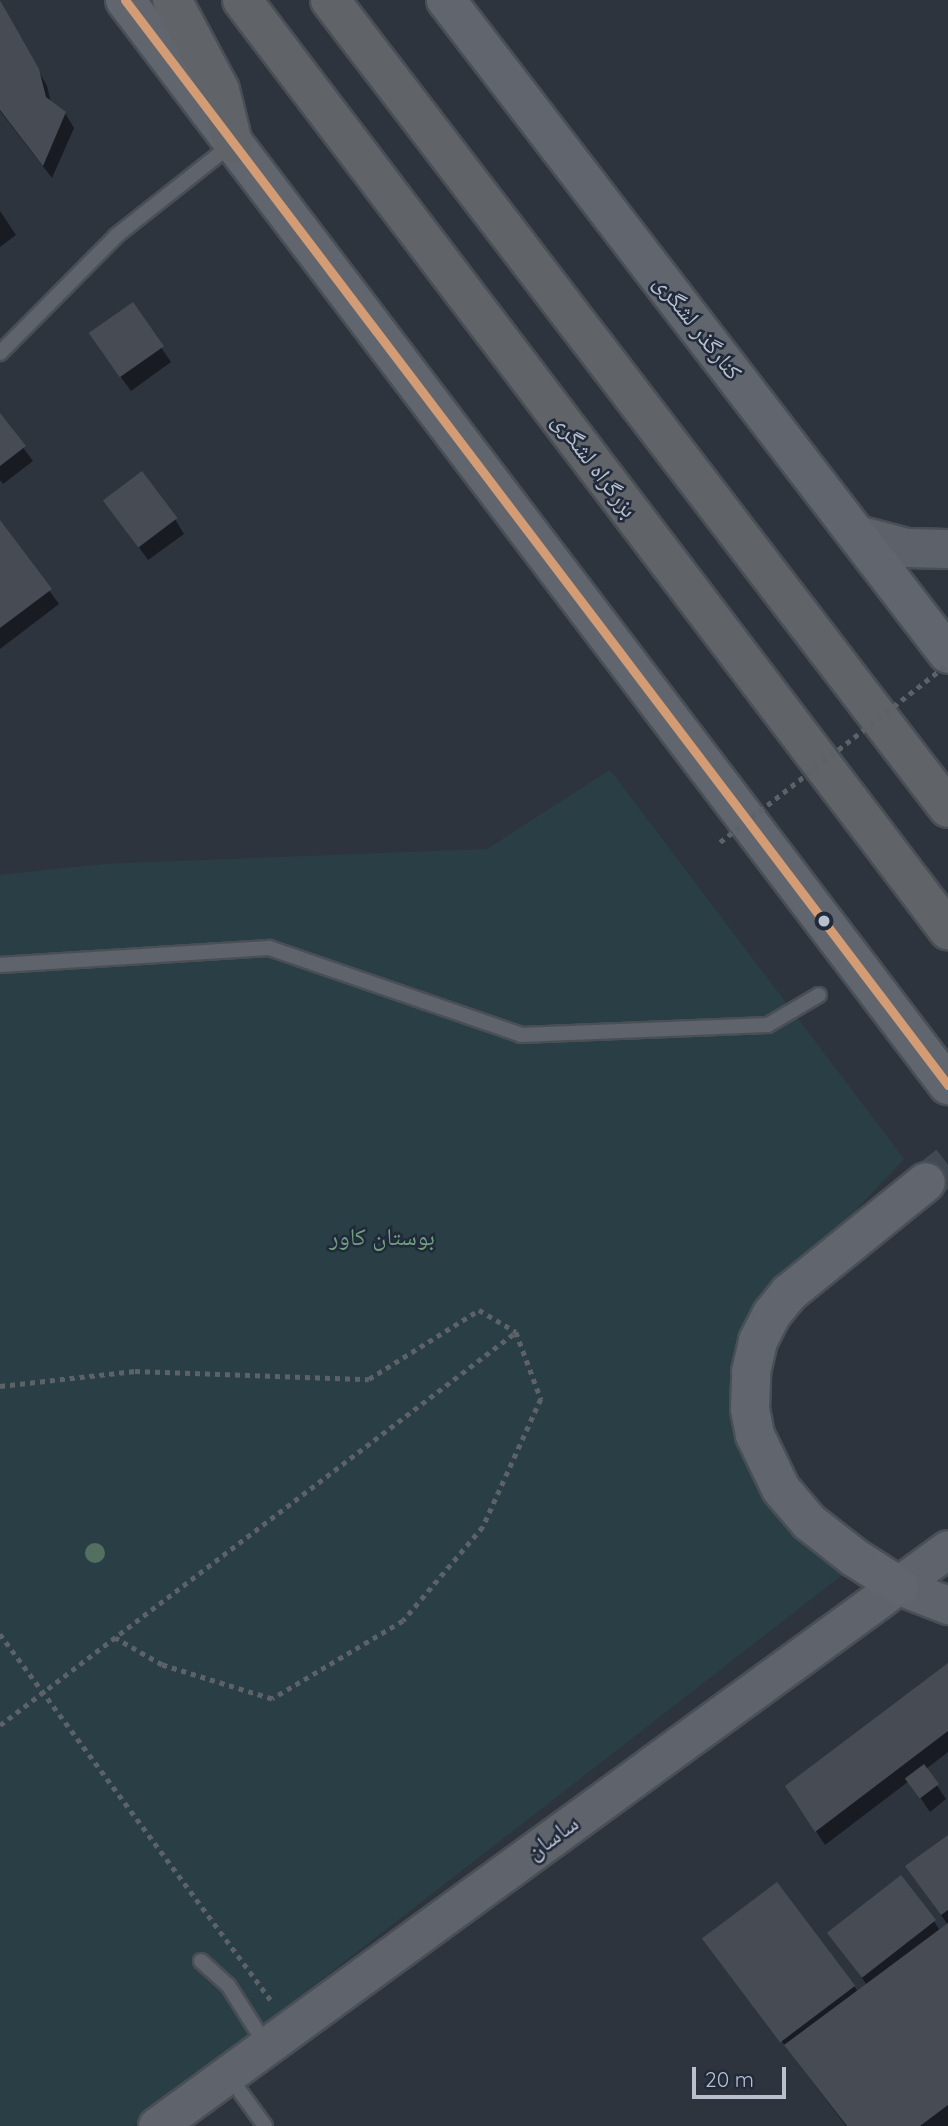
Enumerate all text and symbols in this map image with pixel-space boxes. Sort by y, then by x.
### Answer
street label: کنارگذر لشگری [648,268,748,386]
street label: بزرگراه لشگری [546,407,644,523]
unlabelled marker [817,914,831,928]
park label: بوستان کاور [329,1223,435,1251]
street label: ساسان [520,1808,584,1866]
scale bar [696,2052,790,2096]
text: 20 m [705,2066,754,2092]

